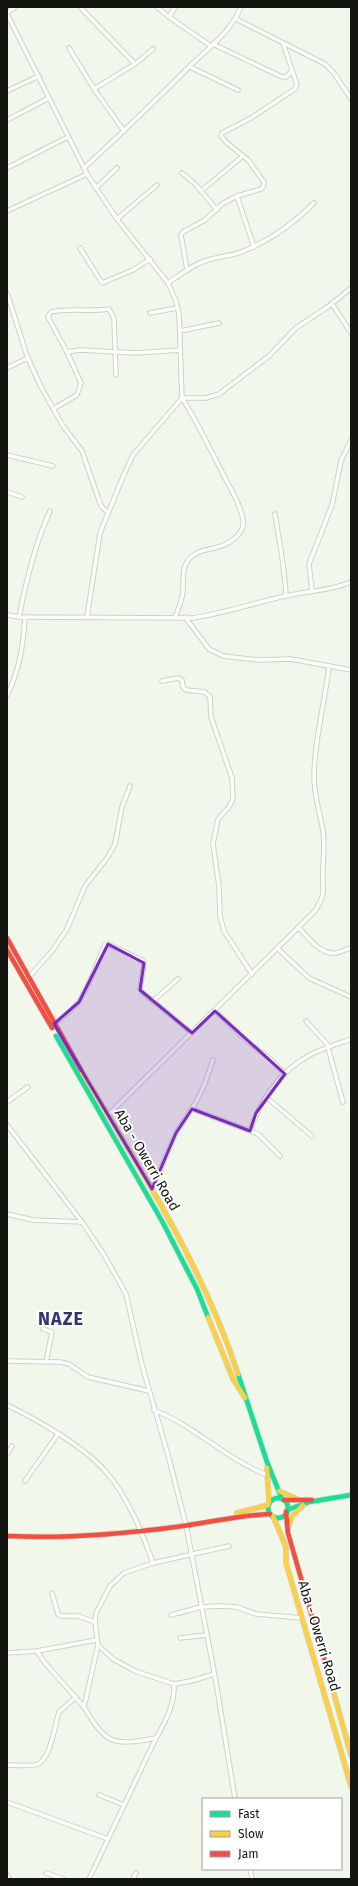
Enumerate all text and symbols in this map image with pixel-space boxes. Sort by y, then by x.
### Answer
street label: Aba - Owerri Road [111,1106,183,1214]
district label: NAZE [38,1308,84,1330]
street label: Aba - Owerri Road [294,1579,344,1693]
legend [202,1798,342,1870]
text: Fast [238,1807,260,1821]
text: Slow [238,1827,264,1841]
text: Jam [238,1847,258,1861]

